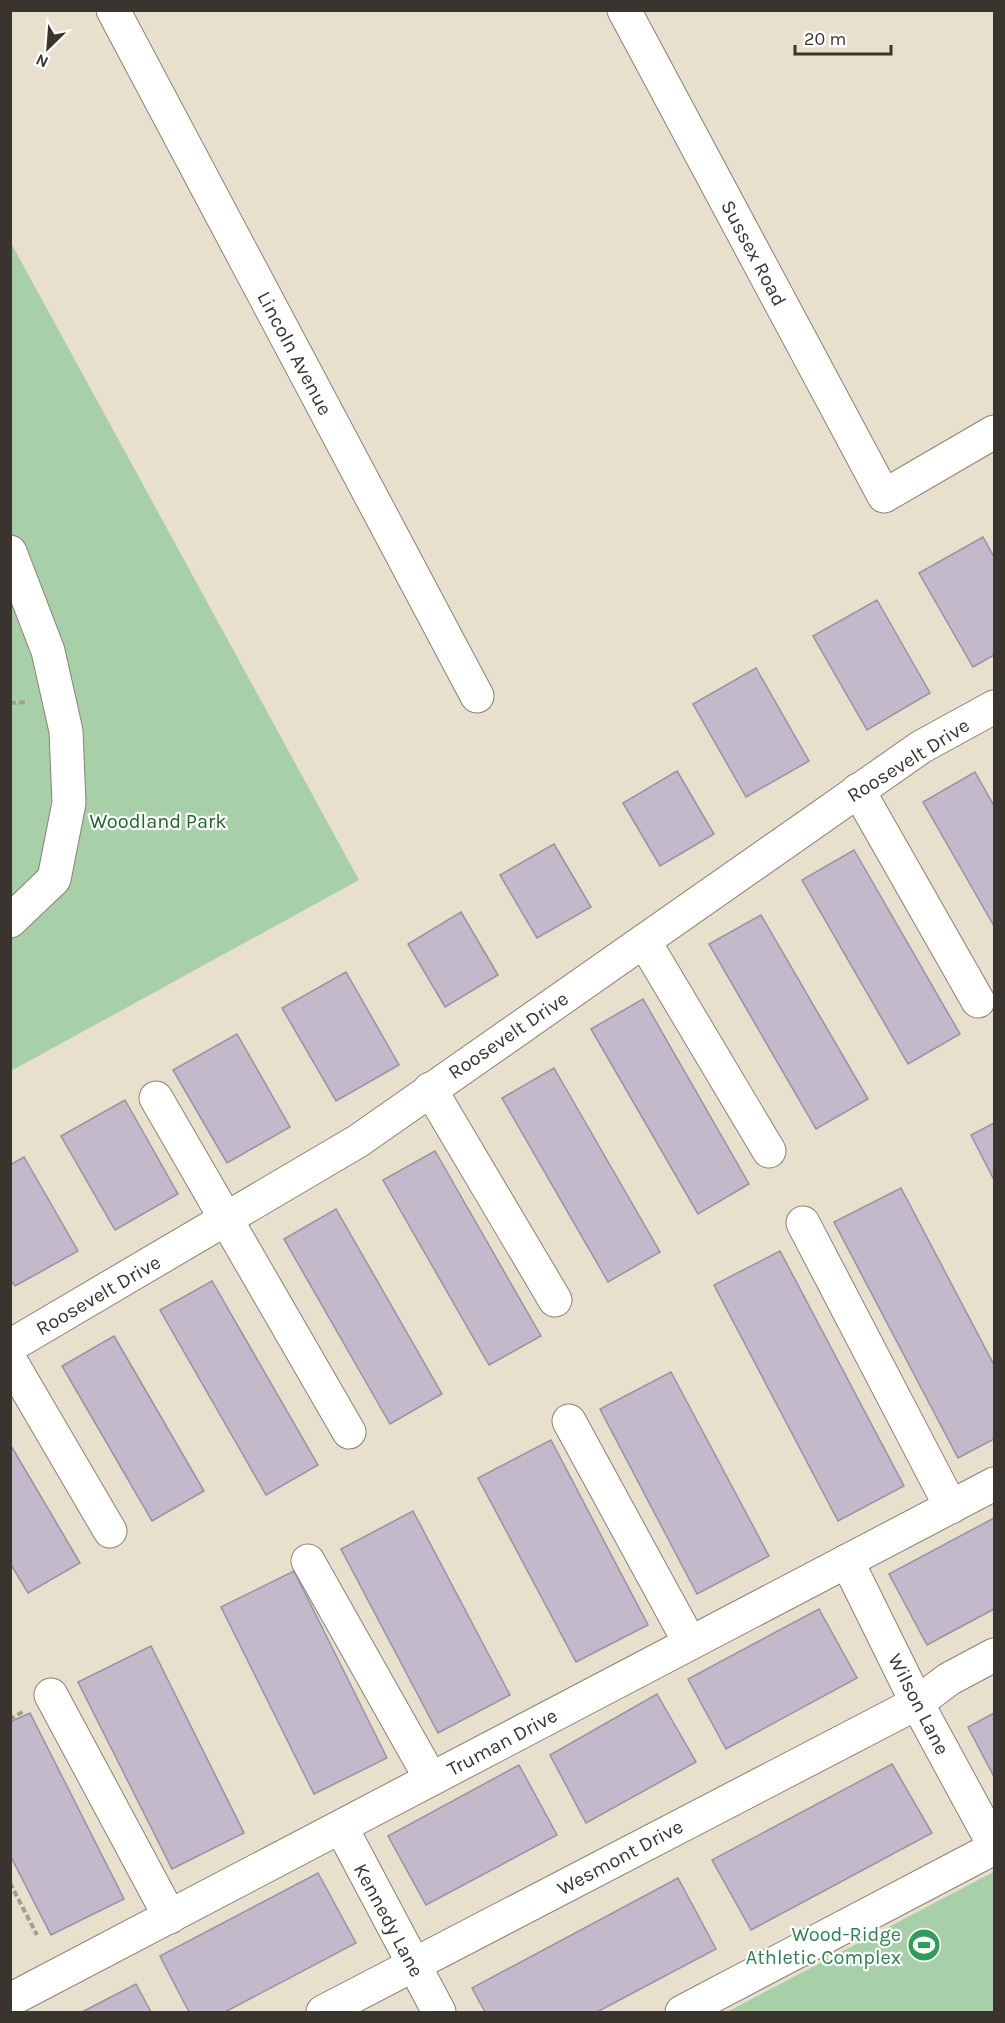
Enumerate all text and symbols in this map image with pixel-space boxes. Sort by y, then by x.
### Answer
north arrow [18,18,78,78]
scale bar [795,18,891,56]
text: 20 m [804,28,846,50]
text: N [33,50,51,72]
street label: Sussex Road [716,196,791,310]
street label: Lincoln Avenue [252,287,337,419]
street label: Roosevelt Drive [843,714,974,807]
park label: Woodland Park [90,810,226,833]
street label: Roosevelt Drive [444,987,573,1084]
street label: Roosevelt Drive [32,1251,165,1340]
street label: Wilson Lane [883,1650,954,1759]
street label: Truman Drive [443,1704,561,1781]
street label: Wesmont Drive [554,1815,687,1900]
street label: Kennedy Lane [349,1859,428,1981]
place label: Wood-Ridge Athletic Complex [746,1923,901,1969]
sports icon: Wood-Ridge Athletic Complex [906,1927,942,1963]

